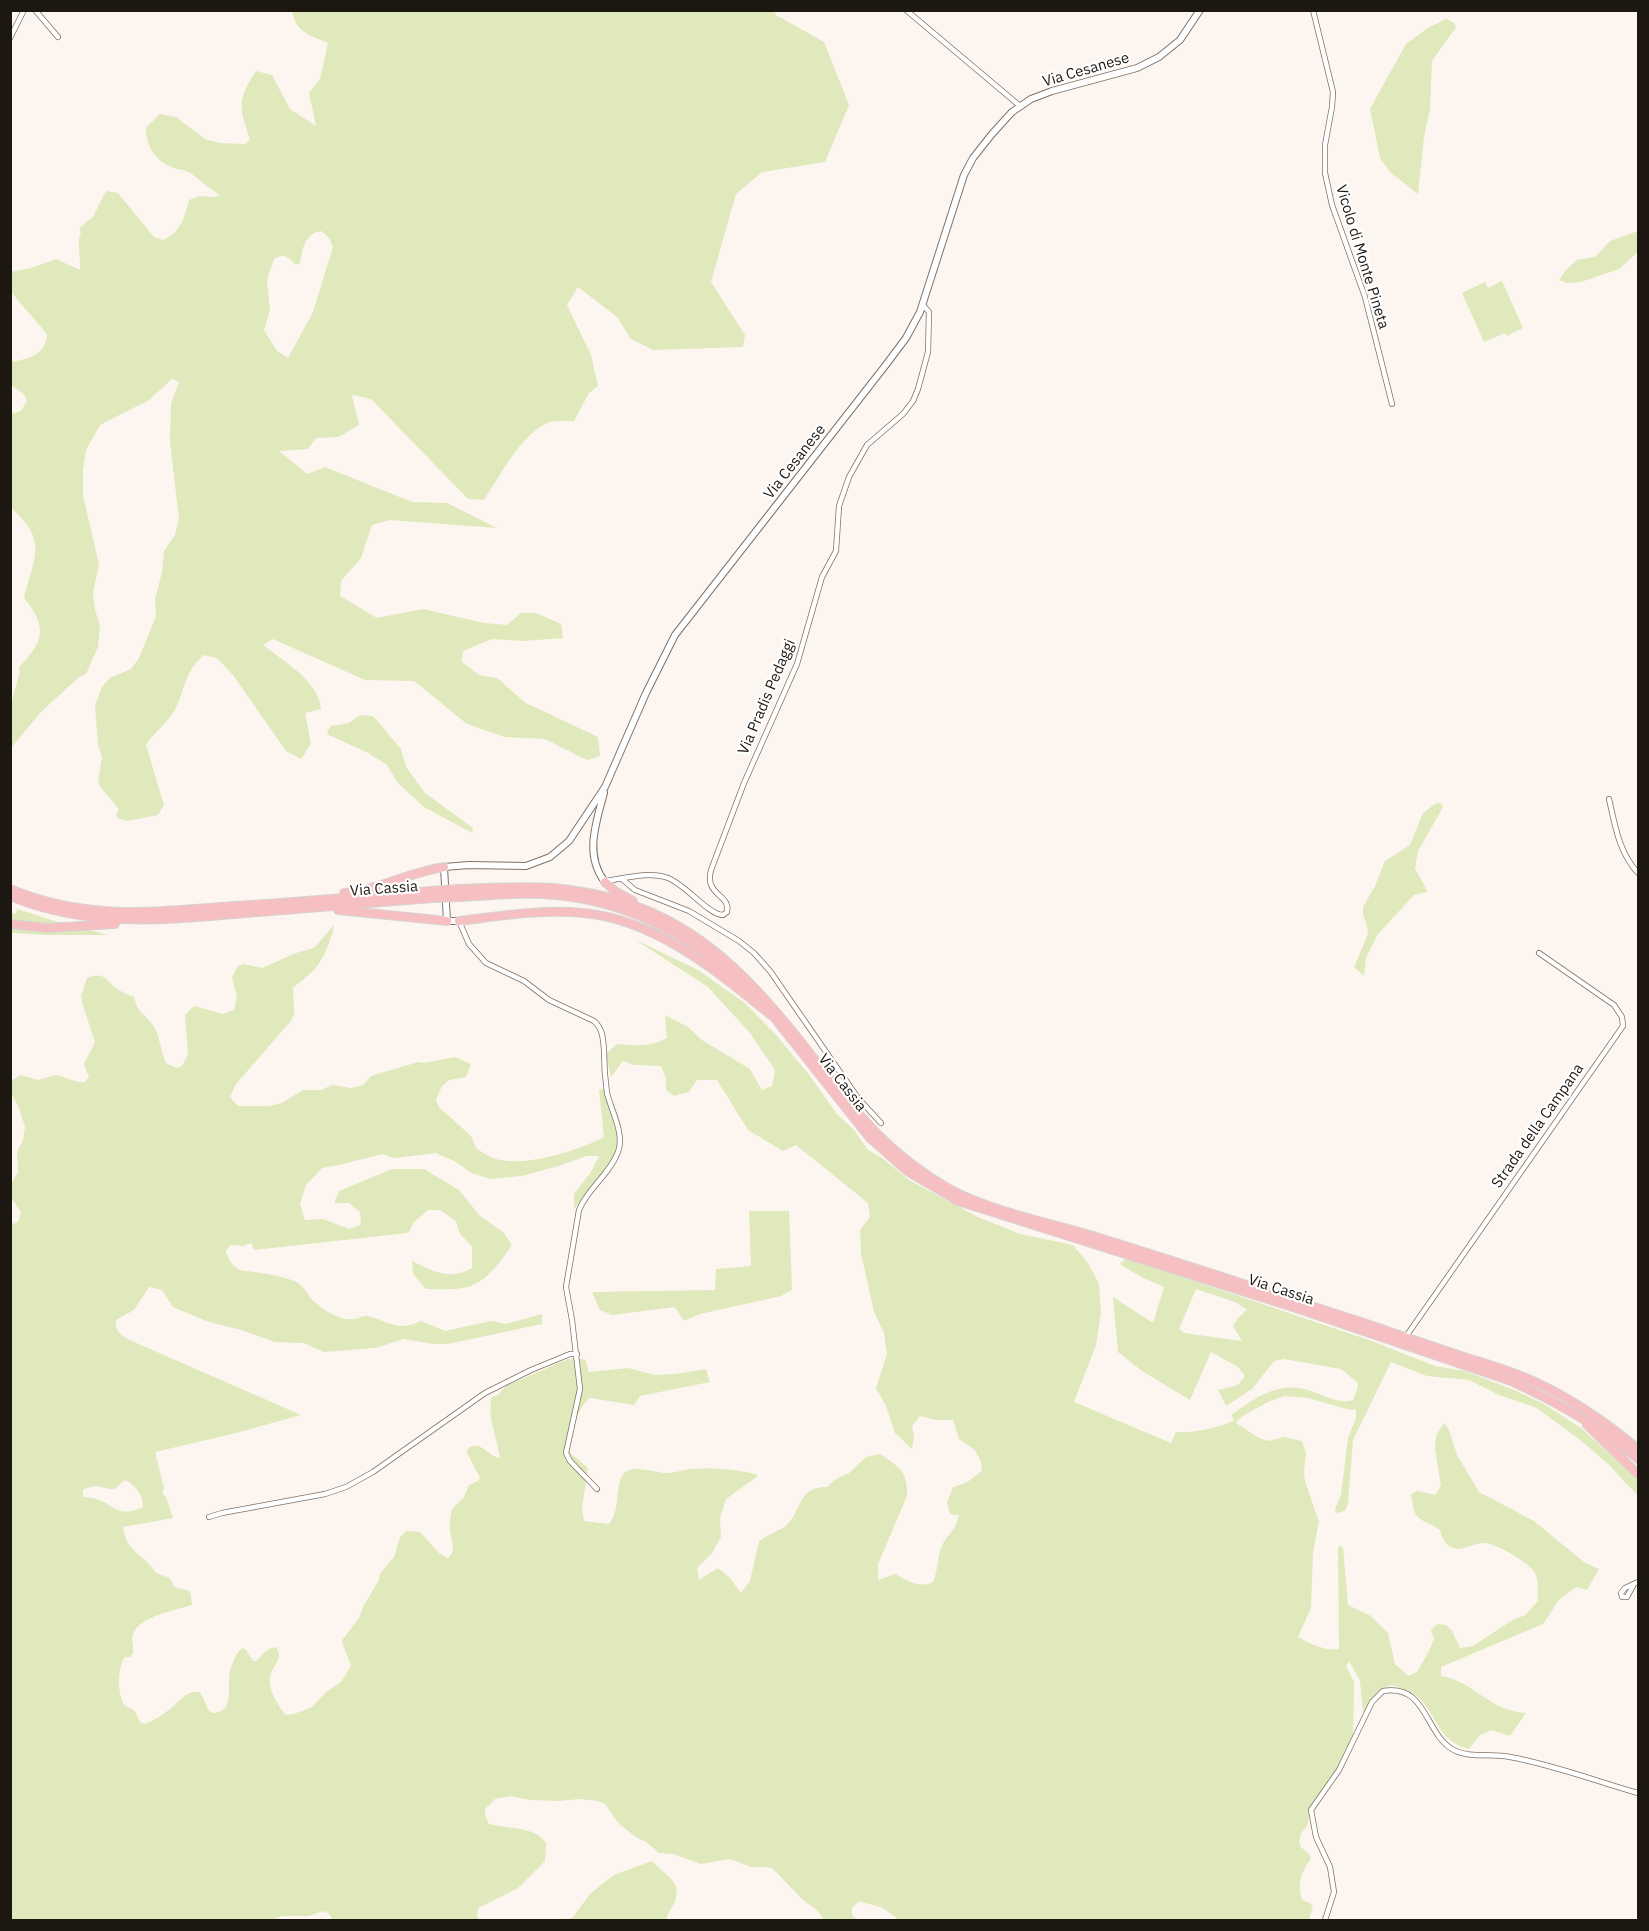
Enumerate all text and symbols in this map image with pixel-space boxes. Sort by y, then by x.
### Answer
street label: Via Cesanese [1040,49,1132,91]
street label: Vicolo di Monte Pineta [1332,183,1392,331]
street label: Via Cesanese [760,421,830,503]
street label: Via Pradis Pedaggi [735,637,799,757]
street label: Via Cassia [349,878,419,900]
street label: Via Cassia [814,1051,870,1115]
street label: Strada della Campana [1488,1060,1588,1192]
street label: Via Cassia [1246,1271,1316,1309]

